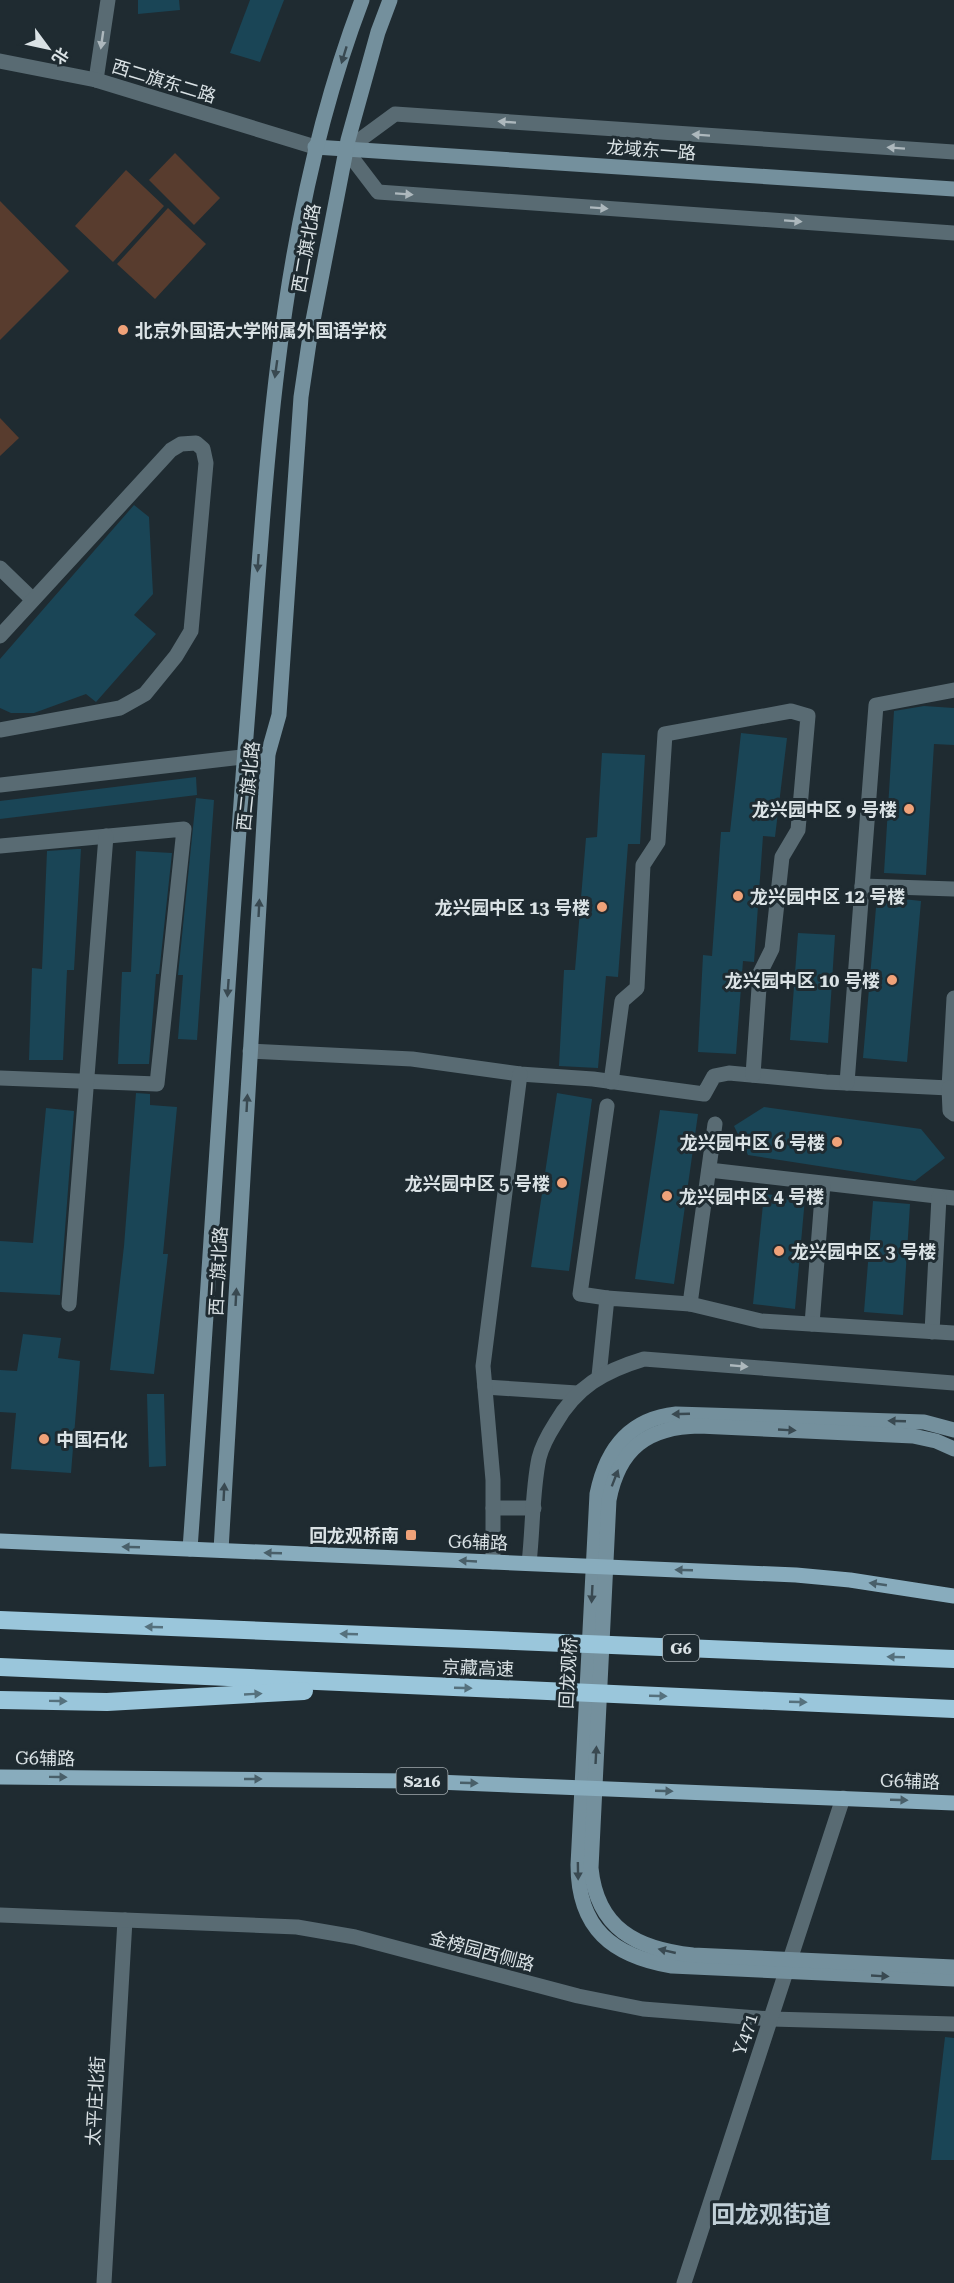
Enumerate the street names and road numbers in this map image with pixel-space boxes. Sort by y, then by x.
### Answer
street label: 西二旗东二路 [109,55,219,107]
street label: 龙域东一路 [605,136,697,164]
street label: 西二旗北路 [288,202,324,294]
street label: 西二旗北路 [233,740,263,832]
street label: 西二旗北路 [205,1226,231,1316]
street label: G6辅路 [448,1530,508,1554]
road number: G6 [663,1635,699,1661]
street label: 回龙观桥 [556,1636,580,1710]
street label: 京藏高速 [442,1656,514,1680]
street label: G6辅路 [15,1747,75,1769]
road number: S216 [396,1768,448,1794]
street label: G6辅路 [880,1769,940,1793]
street label: 金榜园西侧路 [427,1927,537,1975]
street label: Y471 [728,2011,762,2057]
street label: 太平庄北街 [82,2056,108,2146]

